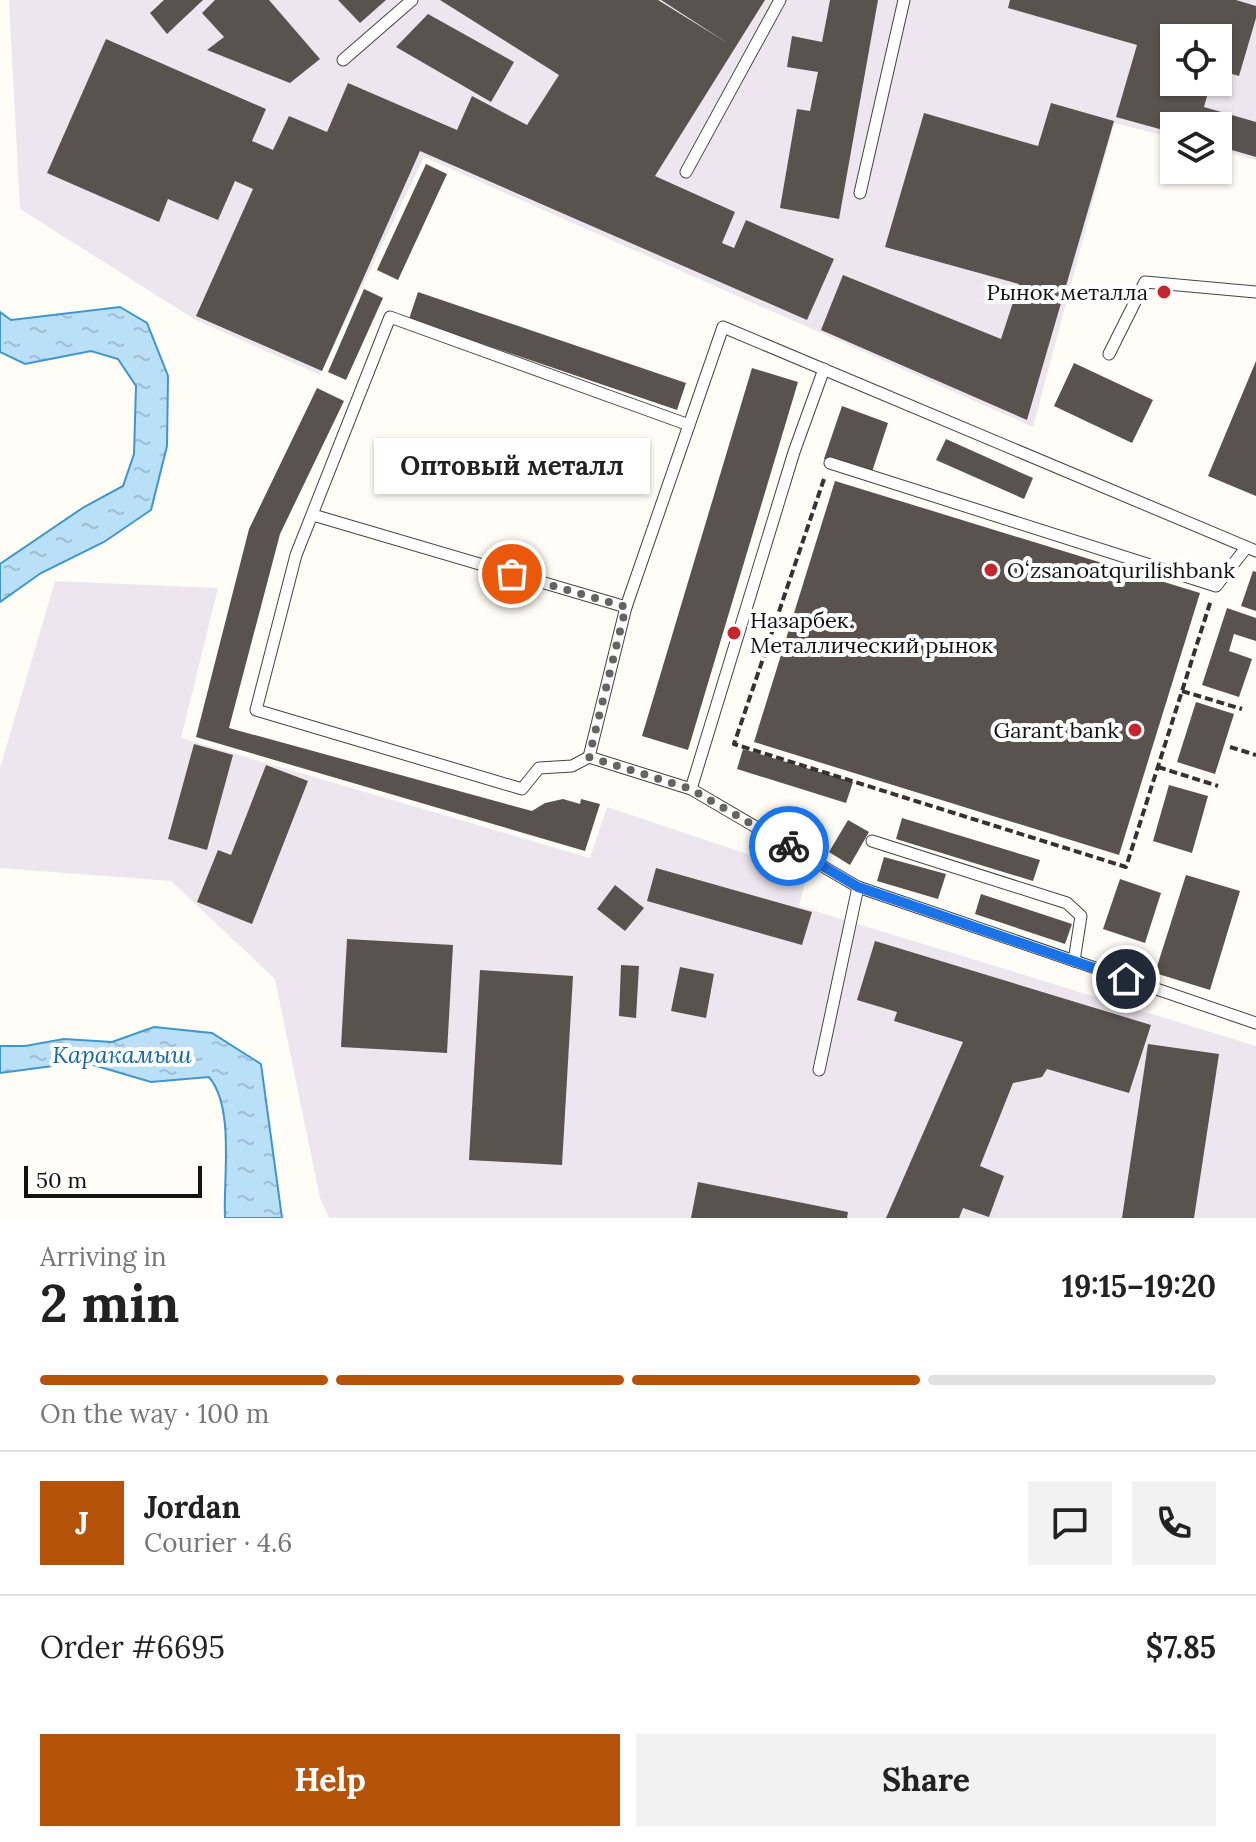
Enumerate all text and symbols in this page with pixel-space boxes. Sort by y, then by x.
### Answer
map controls [1160,24,1232,184]
button: locate [1160,24,1232,96]
button: layers [1160,112,1232,184]
place label: Рынок металла [986,278,1148,306]
marker: Рынок металла [1155,283,1173,301]
callout: Оптовый металл [374,438,650,494]
text: Оптовый металл [400,449,624,482]
pin [478,540,546,608]
icon: bag [490,552,534,596]
place label: Oʻzsanoatqurilishbank [1007,556,1235,584]
marker: Oʻzsanoatqurilishbank [982,561,1000,579]
place label: Назарбек. Металлический рынок [750,606,993,659]
marker: Назарбек. Металлический рынок [725,624,743,642]
place label: Garant bank [993,716,1119,744]
marker: Garant bank [1126,721,1144,739]
courier [749,806,829,886]
icon: bike [767,824,811,868]
pin [1092,945,1160,1013]
icon: home [1104,957,1148,1001]
water label: Каракамыш [52,1039,192,1070]
scale bar [24,1162,202,1198]
text: 50 m [36,1166,87,1194]
text: Arriving in [40,1240,167,1273]
text: 19:15–19:20 [1062,1267,1216,1305]
text: 2 min [40,1270,179,1336]
text: On the way · 100 m [40,1397,269,1430]
button: chat [1028,1481,1112,1565]
button: phone [1132,1481,1216,1565]
text: Jordan [144,1488,241,1526]
text: J [75,1504,89,1542]
text: Courier · 4.6 [144,1526,292,1559]
text: Order #6695 [40,1628,225,1666]
text: $7.85 [1146,1628,1216,1666]
button: Help [40,1734,620,1826]
button: Share [636,1734,1216,1826]

